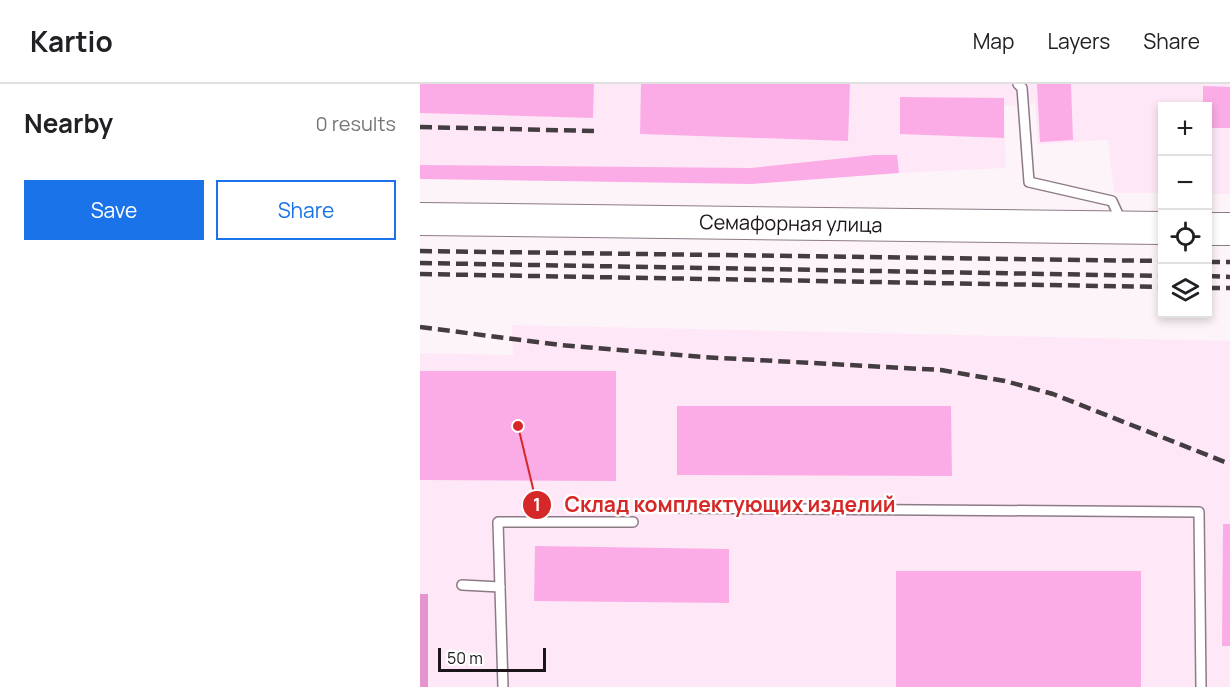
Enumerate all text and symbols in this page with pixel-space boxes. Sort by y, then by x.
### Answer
text: Kartio [30,22,113,60]
text: Map [973,27,1014,55]
text: Layers [1047,27,1110,55]
text: Share [1143,27,1200,55]
map controls [1158,102,1212,318]
button: + [1158,102,1212,156]
text: Nearby [24,105,113,141]
text: 0 results [316,110,396,137]
button: − [1158,156,1212,210]
button: Save [24,180,204,240]
button: Share [216,180,396,240]
street label: Семафорная улица [699,208,883,238]
button: locate [1158,210,1212,264]
button: layers [1158,264,1212,318]
callout: Склад комплектующих изделий [522,486,907,525]
text: Склад комплектующих изделий [565,490,895,518]
text: 1 [533,492,541,516]
scale bar [438,645,546,672]
text: 50 m [447,647,483,669]

